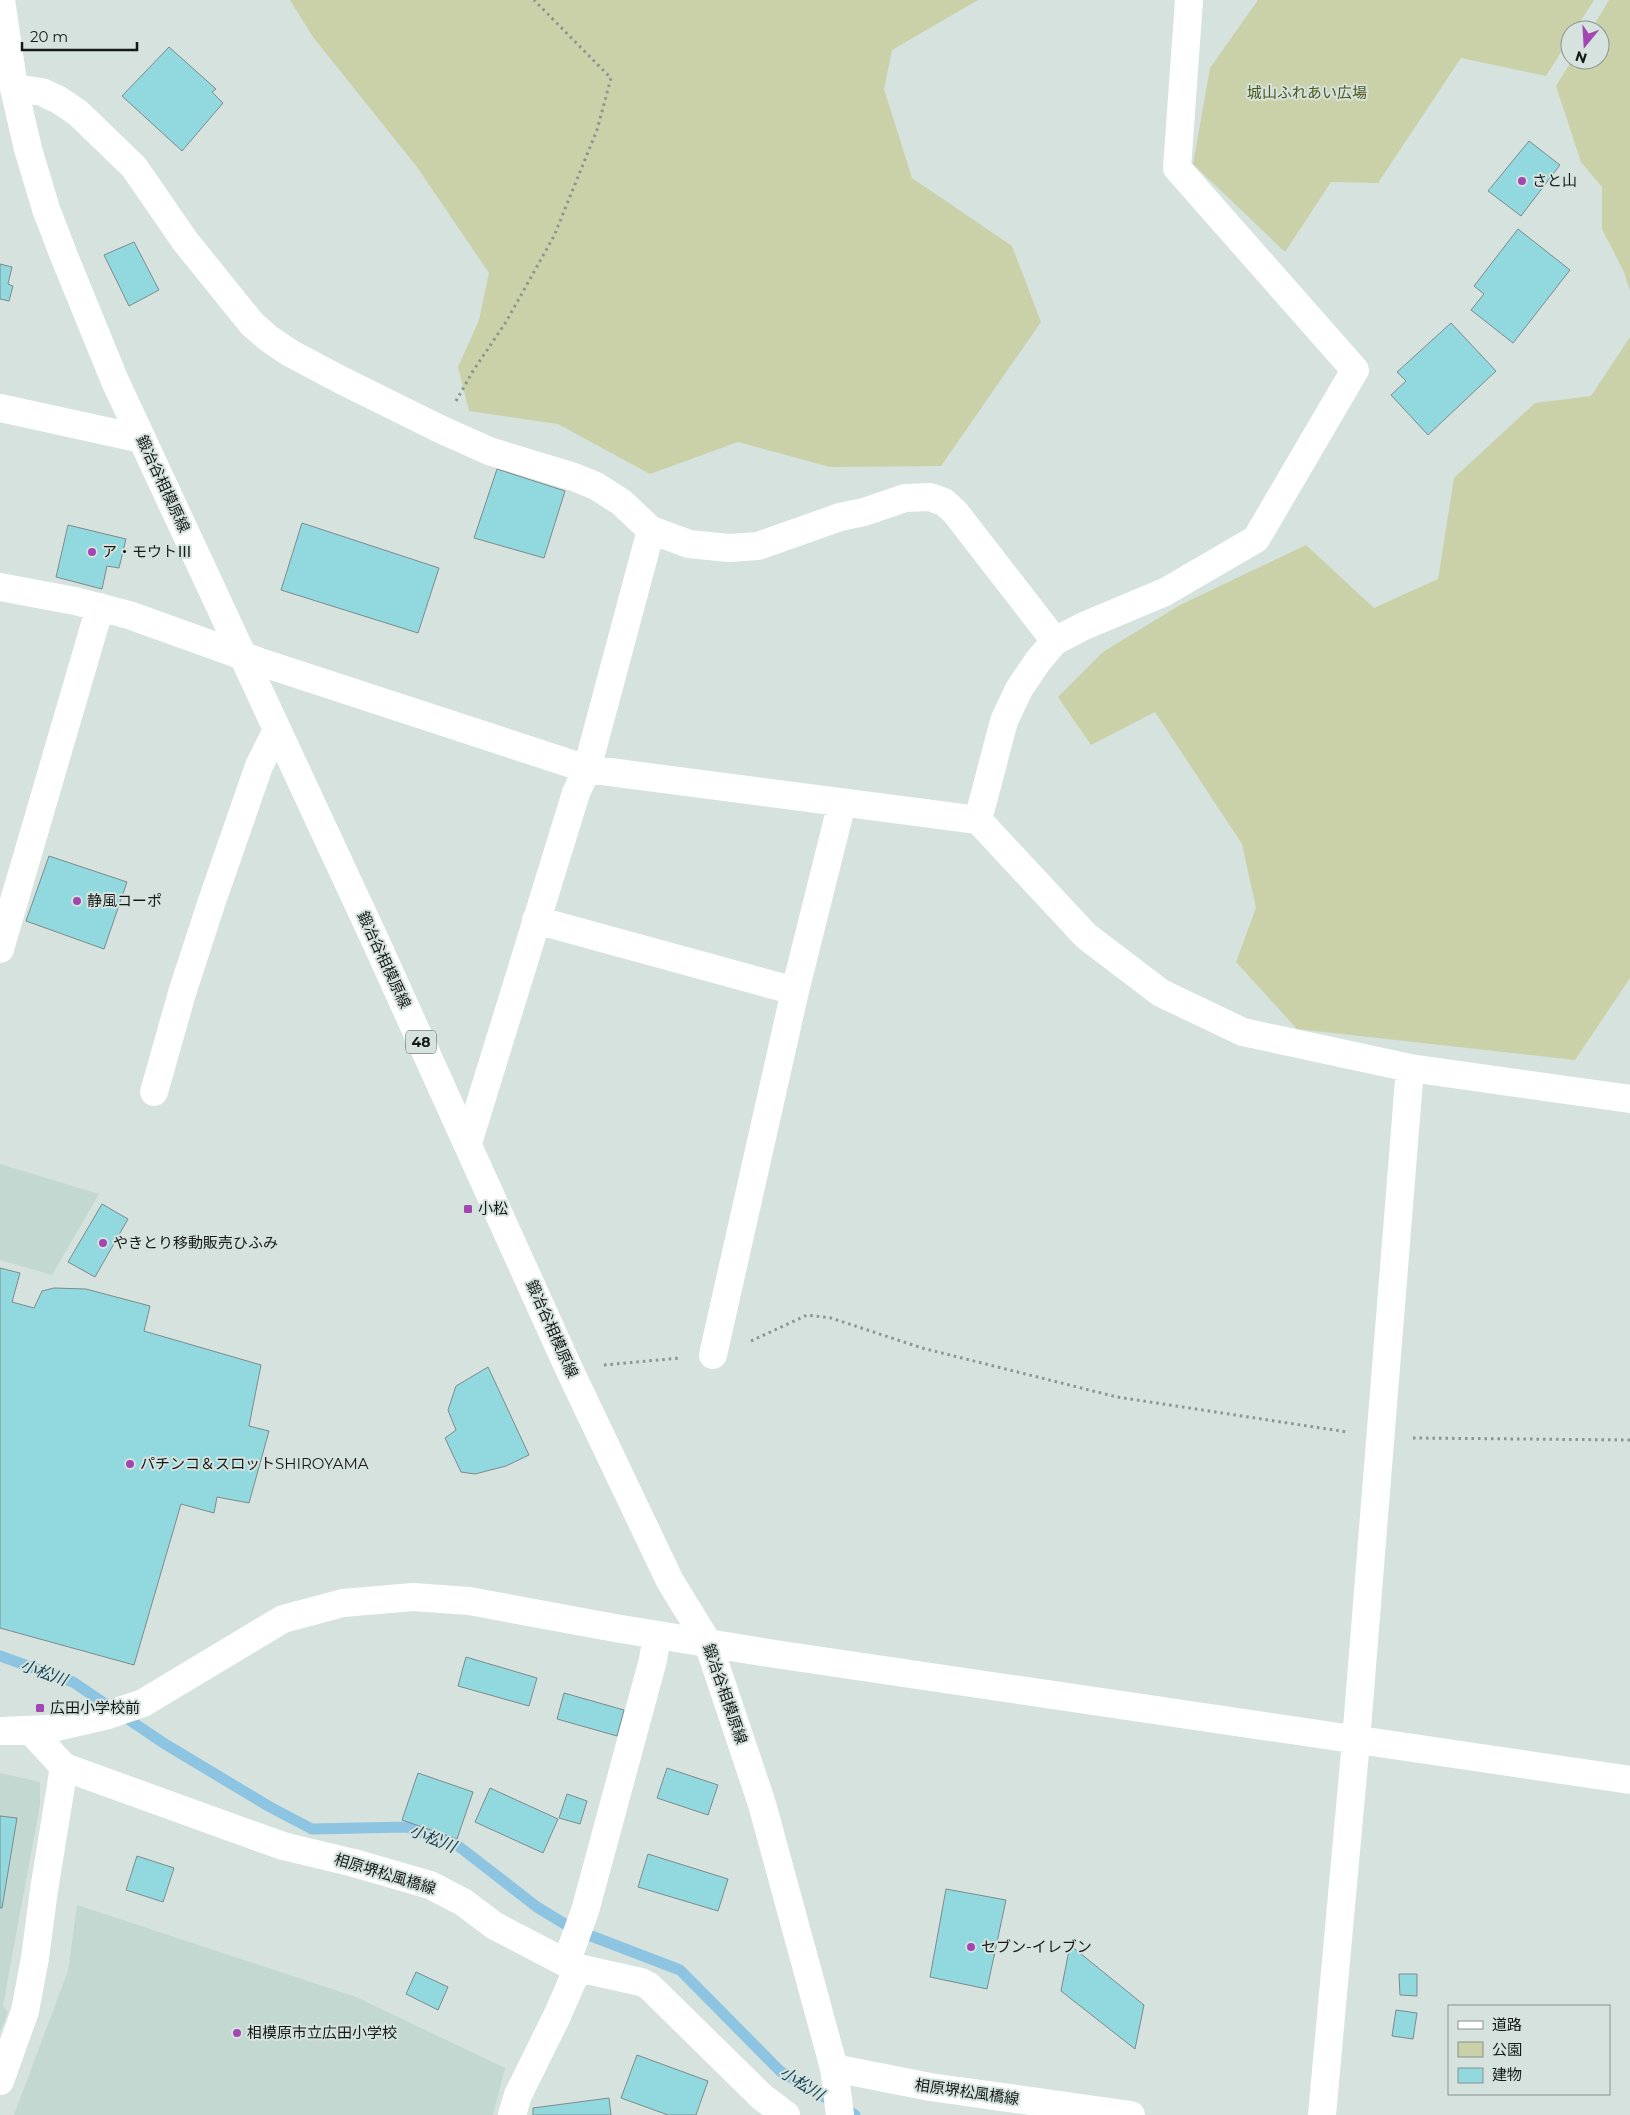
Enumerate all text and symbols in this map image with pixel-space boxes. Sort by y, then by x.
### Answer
scale bar [22,20,138,52]
north arrow [1560,20,1610,70]
text: 20 m [30,27,68,46]
text: N [1573,47,1589,68]
park label: 城山ふれあい広場 [1247,83,1367,102]
place label: さと山 [1532,171,1577,190]
marker: さと山 [1516,175,1528,187]
street label: 鍛冶谷相模原線 [133,432,194,535]
place label: ア・モウトⅢ [102,542,192,561]
marker: ア・モウトⅢ [86,546,98,558]
place label: 静風コーポ [87,891,162,910]
marker: 静風コーポ [71,895,83,907]
street label: 鍛冶谷相模原線 [354,908,415,1011]
road number: 48 [406,1030,436,1054]
place label: 小松 [478,1199,508,1218]
marker: 小松 [462,1203,474,1215]
place label: やきとり移動販売ひふみ [113,1233,278,1252]
marker: やきとり移動販売ひふみ [97,1237,109,1249]
street label: 鍛冶谷相模原線 [522,1277,582,1381]
place label: パチンコ＆スロットSHIROYAMA [140,1454,369,1473]
marker: パチンコ＆スロットSHIROYAMA [124,1458,136,1470]
street label: 鍛冶谷相模原線 [699,1641,752,1747]
water label: 小松川 [18,1655,72,1690]
place label: 広田小学校前 [50,1698,140,1717]
marker: 広田小学校前 [34,1702,46,1714]
water label: 小松川 [407,1821,460,1857]
street label: 相原堺松風橋線 [332,1849,438,1898]
place label: セブン-イレブン [981,1937,1092,1956]
marker: セブン-イレブン [965,1941,977,1953]
legend [1448,2005,1610,2095]
text: 道路 [1492,2015,1522,2034]
place label: 相模原市立広田小学校 [247,2023,397,2042]
marker: 相模原市立広田小学校 [231,2027,243,2039]
text: 公園 [1492,2040,1522,2059]
water label: 小松川 [776,2063,829,2105]
text: 建物 [1492,2065,1522,2084]
street label: 相原堺松風橋線 [914,2075,1020,2108]

